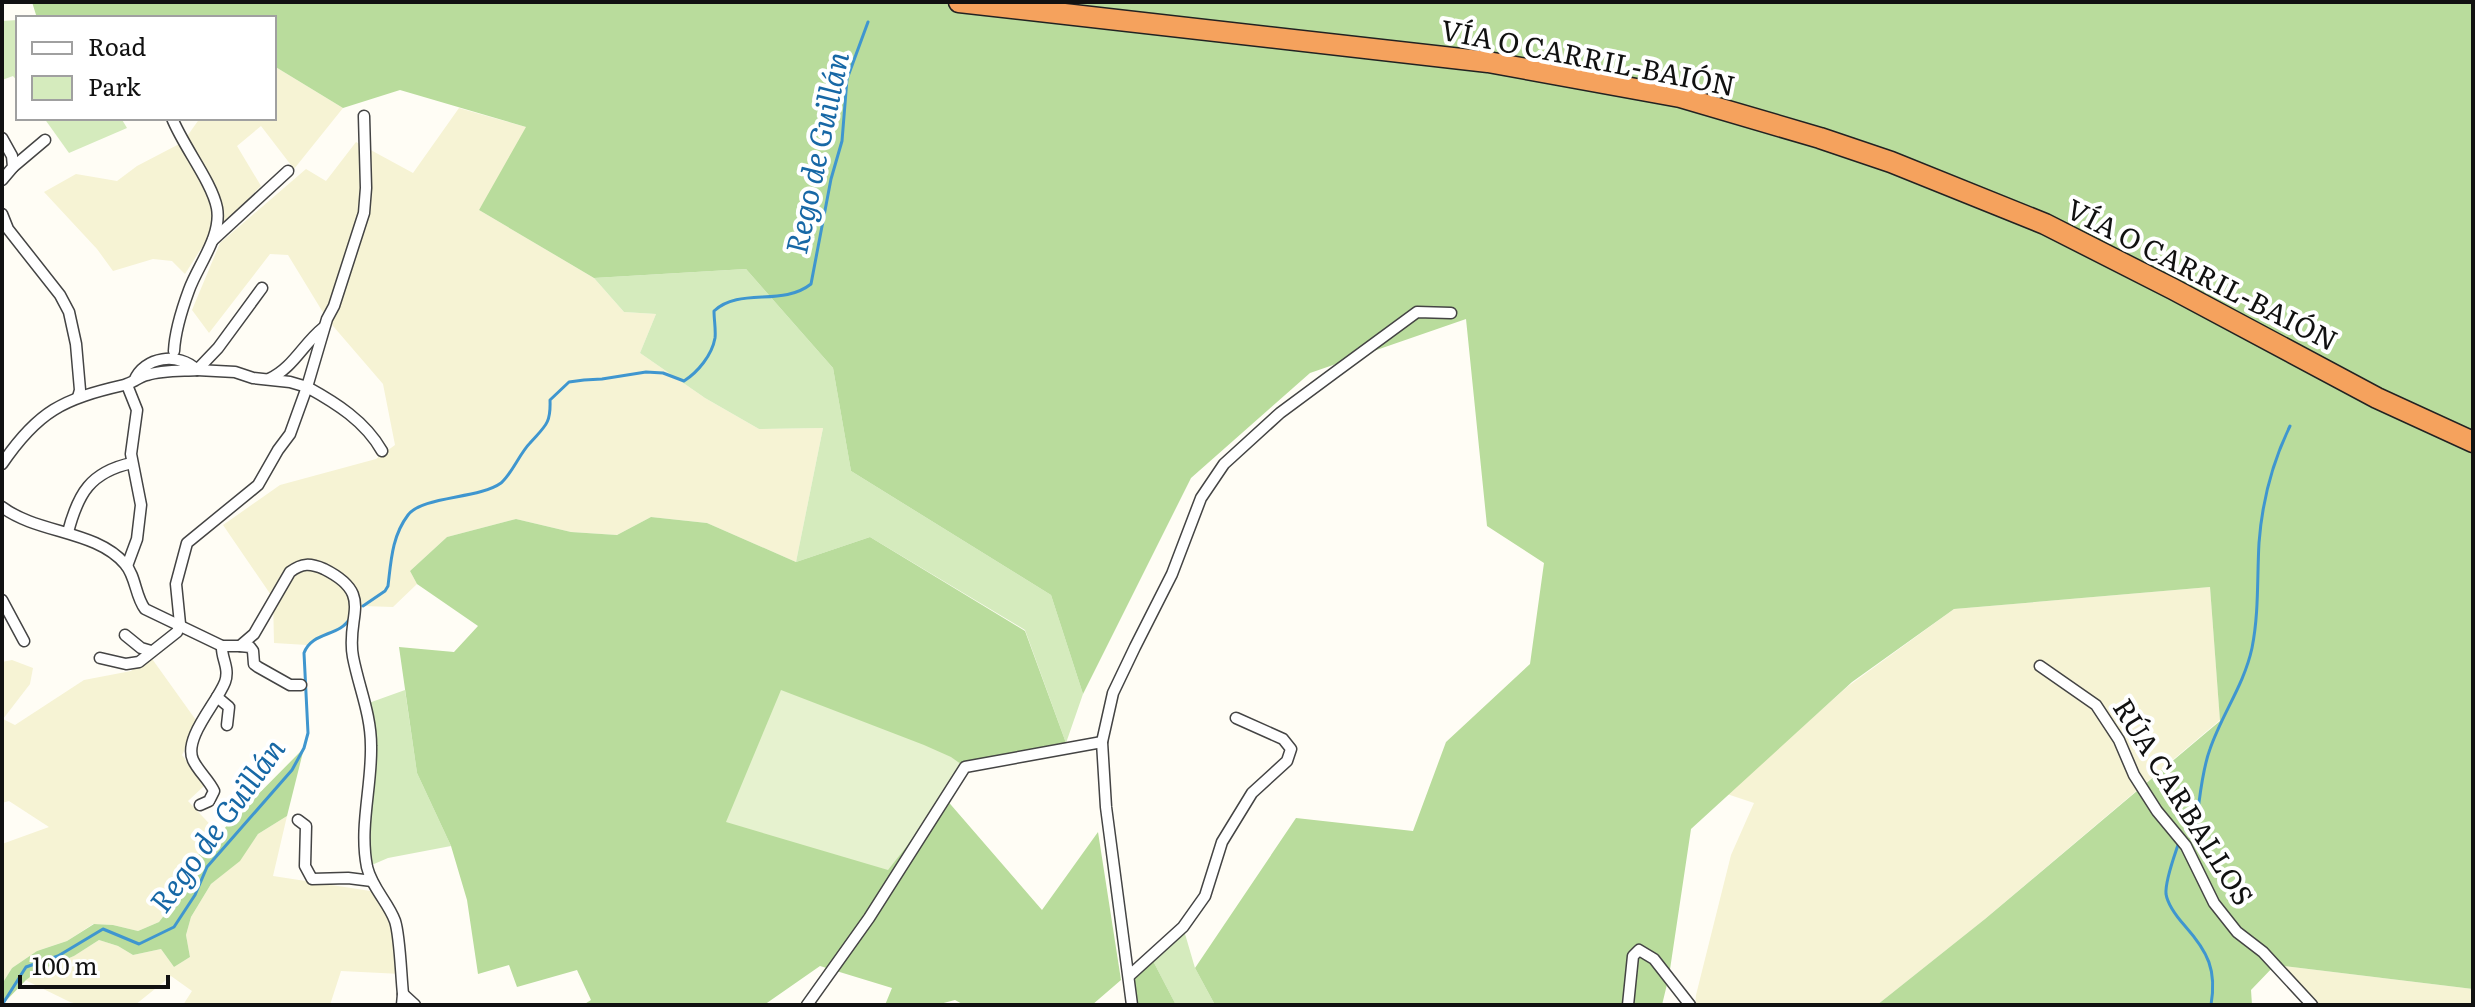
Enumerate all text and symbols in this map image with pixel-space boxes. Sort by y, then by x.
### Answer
street label: VÍA O CARRIL-BAIÓN [1437,7,1739,105]
legend [16,16,276,120]
text: Road [88,28,147,63]
water label: Rego de Guillán [772,47,858,258]
text: Park [88,68,141,103]
street label: VÍA O CARRIL-BAIÓN [2060,187,2346,360]
street label: RÚA CARBALLOS [2104,689,2265,913]
water label: Rego de Guillán [137,728,294,920]
scale bar [20,939,168,989]
text: 100 m [32,947,98,982]

